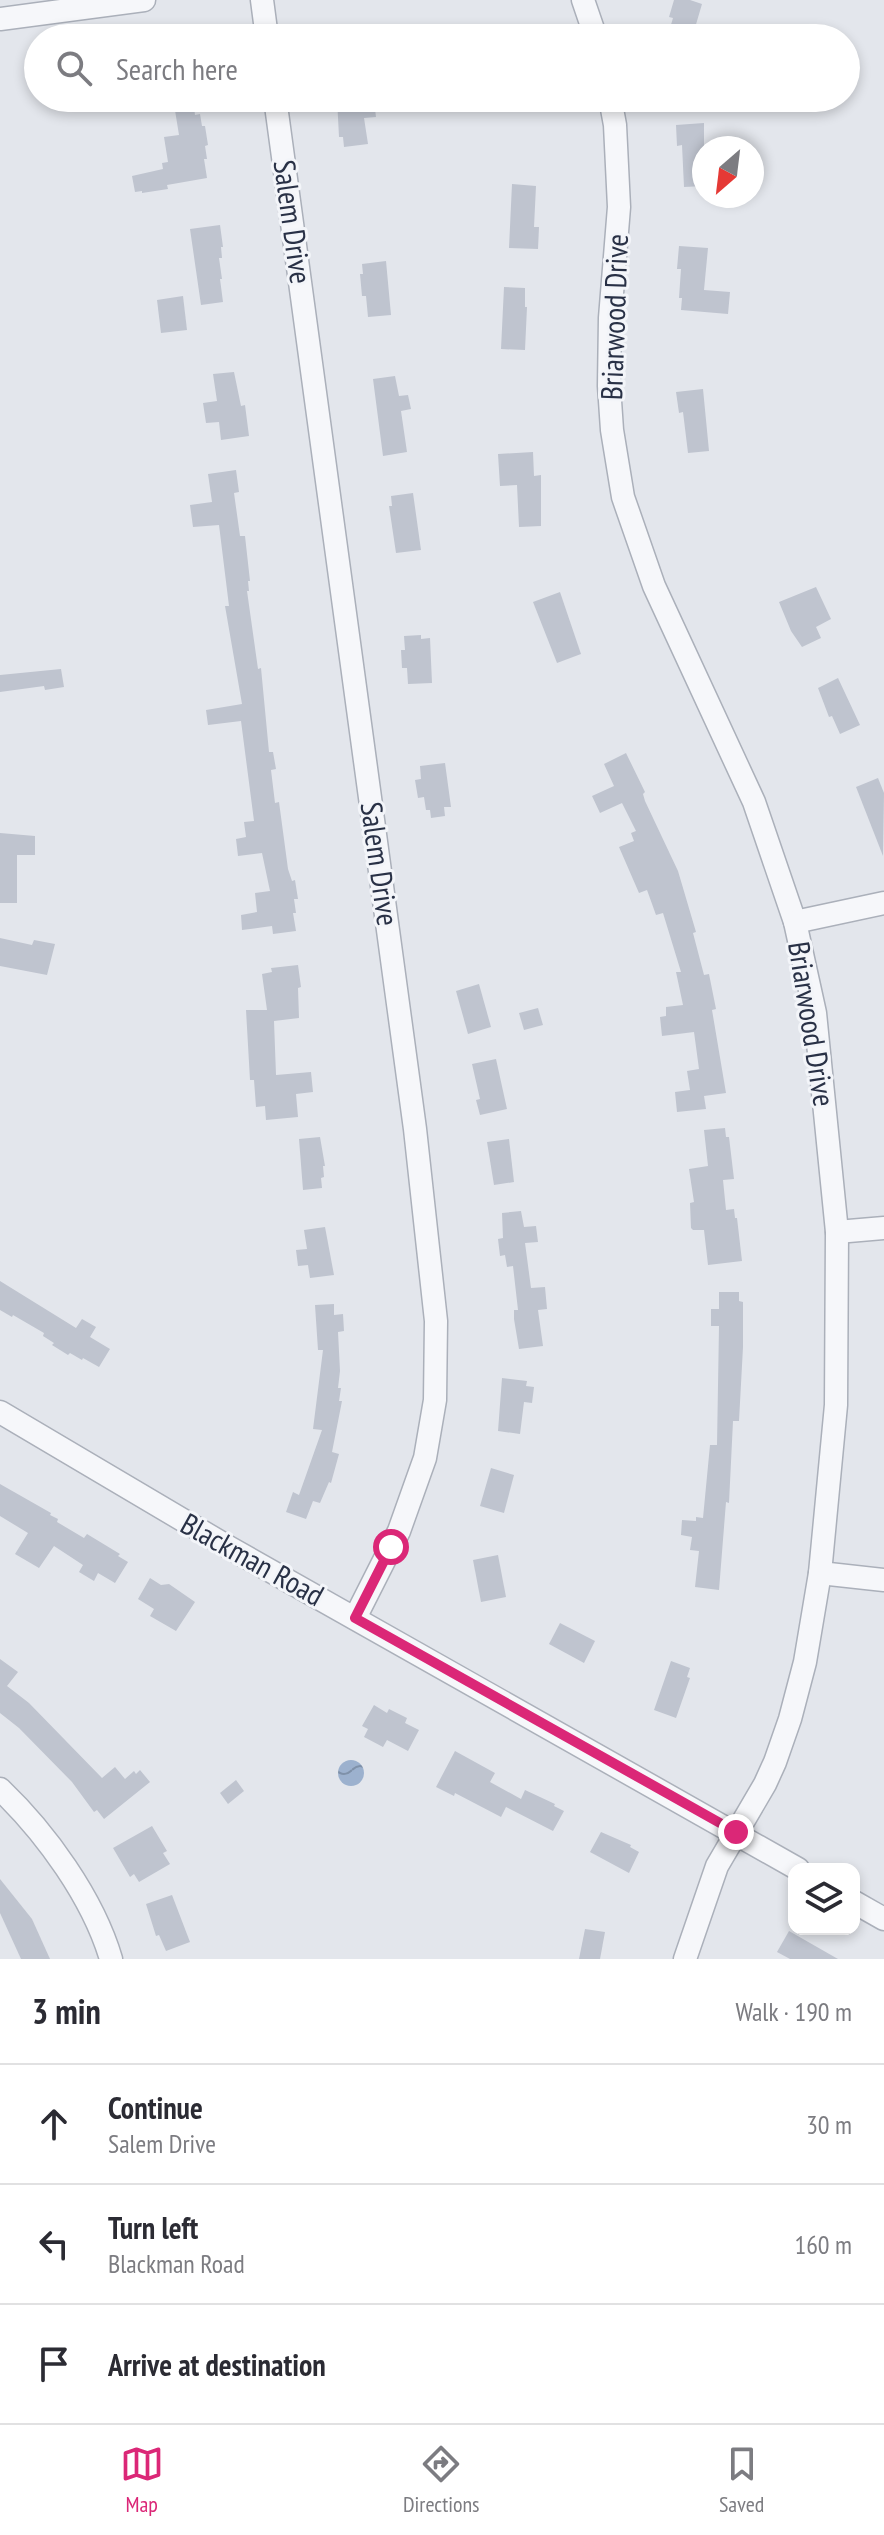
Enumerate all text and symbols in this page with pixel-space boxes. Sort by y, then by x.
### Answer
search box [24,24,860,112]
icon: search [52,46,96,90]
text: Search here [116,49,238,88]
north arrow [692,136,764,208]
street label: Salem Drive [266,157,321,286]
street label: Briarwood Drive [591,233,636,401]
street label: Salem Drive [353,799,408,928]
street label: Briarwood Drive [780,939,845,1109]
street label: Blackman Road [174,1503,331,1614]
route start [373,1529,409,1565]
route end [718,1814,754,1850]
map controls [788,1863,860,1935]
button: layers [788,1863,860,1935]
text: 3 min [32,1989,101,2033]
text: Walk · 190 m [735,1995,852,2028]
text: Continue [108,2088,203,2127]
icon: ahead [32,2102,76,2146]
text: 30 m [806,2108,852,2141]
text: Salem Drive [108,2127,216,2160]
text: Turn left [108,2208,198,2247]
icon: left [32,2222,76,2266]
text: 160 m [794,2228,852,2261]
text: Blackman Road [108,2247,245,2280]
icon: arrive [32,2342,76,2386]
text: Arrive at destination [108,2345,326,2384]
tab: Map [120,2442,164,2518]
tab: Directions [403,2442,480,2518]
tab: Saved [719,2442,764,2518]

